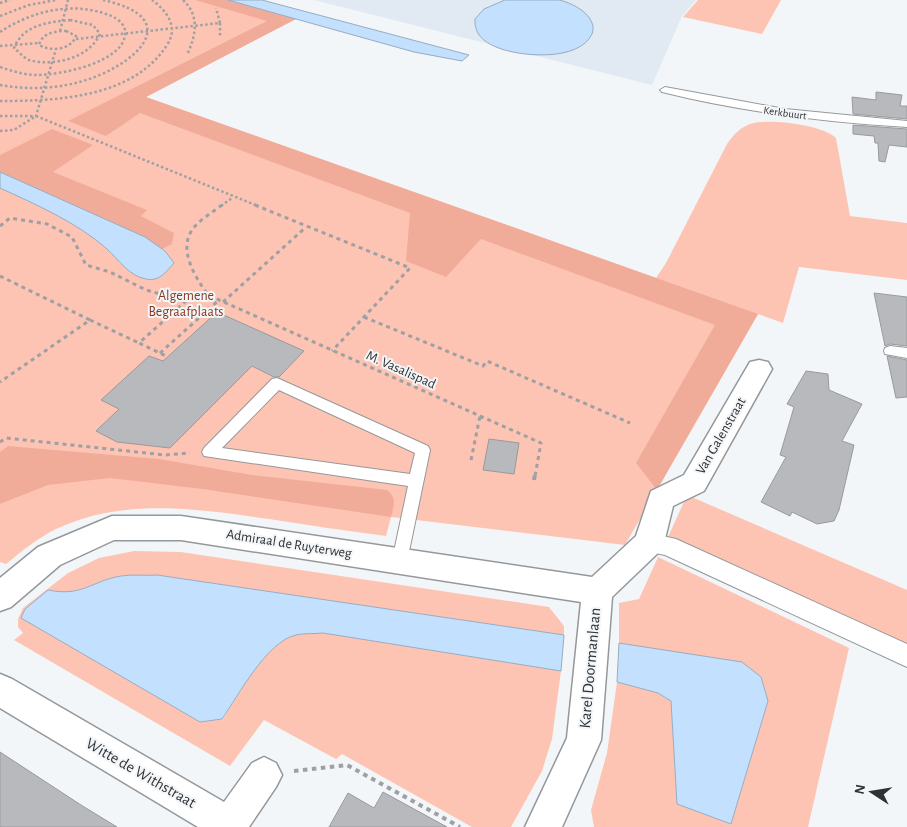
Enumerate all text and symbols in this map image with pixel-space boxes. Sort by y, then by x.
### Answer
street label: Kerkbuurt [763,105,808,122]
park label: Algemene Begraafplaats [148,289,224,319]
street label: M. Vasalispad [364,348,438,392]
street label: Van Galenstraat [693,395,749,477]
street label: Admiraal de Ruyterweg [225,527,353,561]
street label: Karel Doormanlaan [577,607,603,729]
street label: Witte de Withstraat [83,735,199,811]
north arrow [847,767,897,817]
text: N [852,783,868,796]

